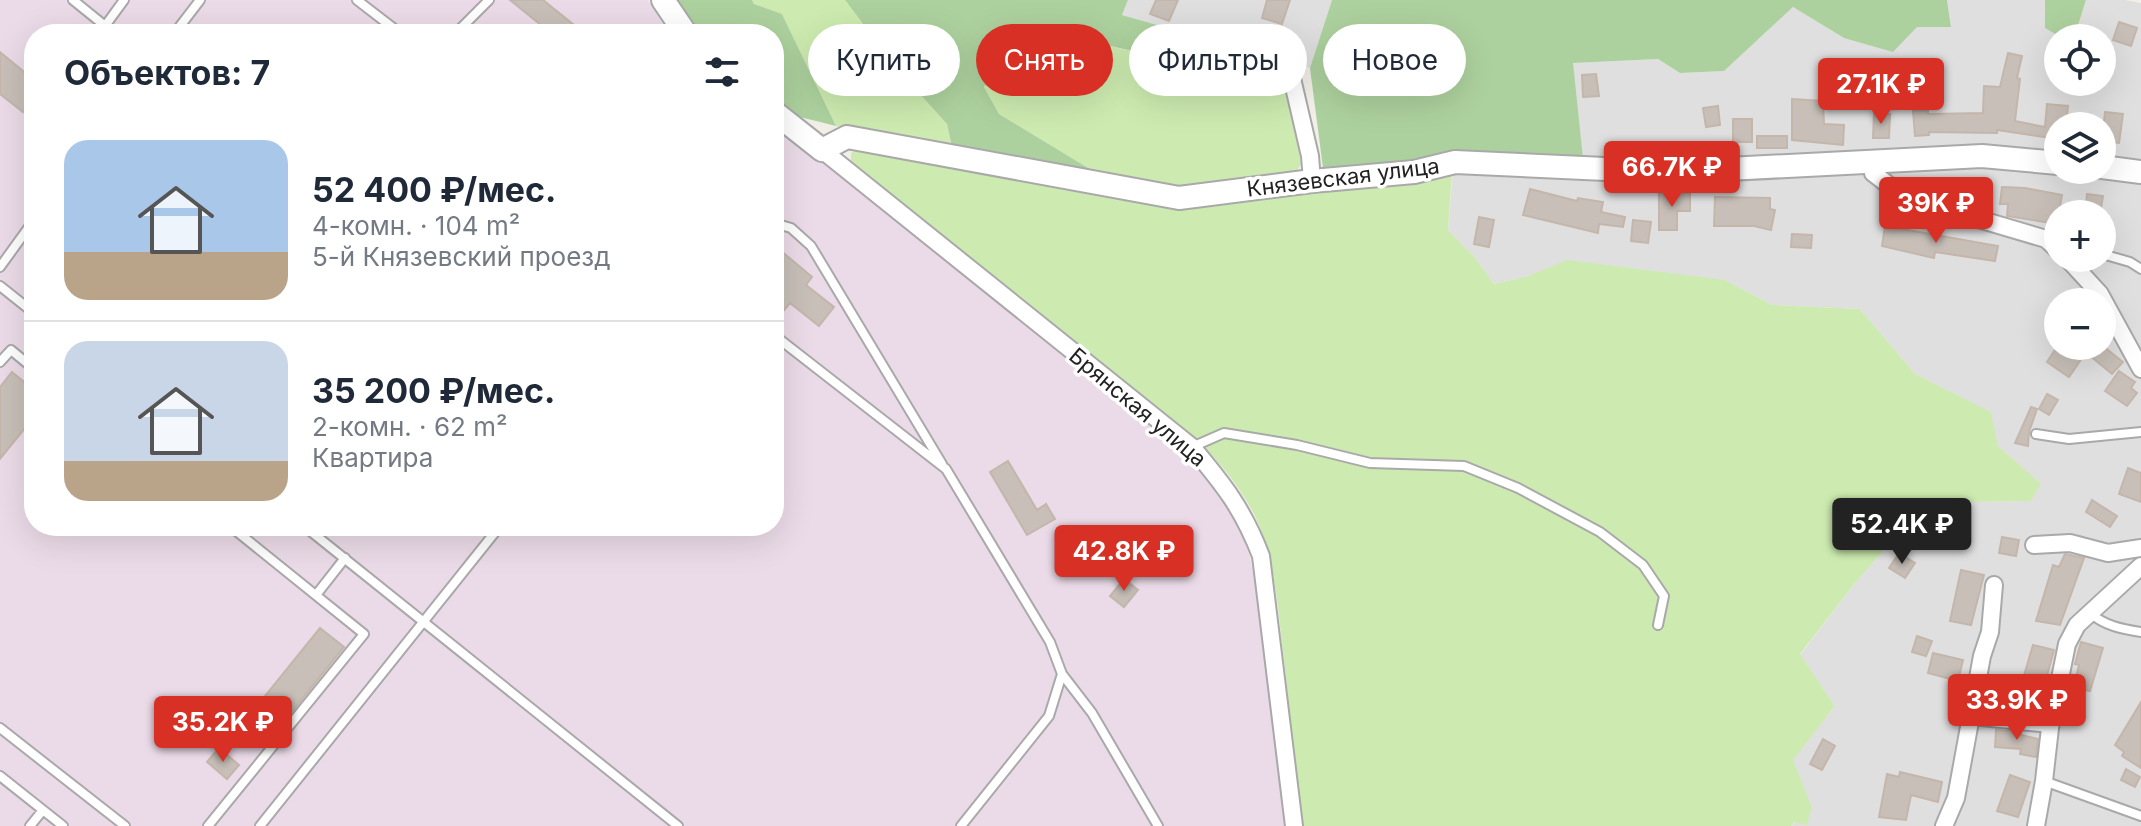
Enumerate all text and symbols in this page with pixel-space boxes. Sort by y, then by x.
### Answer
chip: Купить [808,24,960,96]
chip: Снять [976,24,1113,96]
chip: Фильтры [1129,24,1307,96]
chip: Новое [1323,24,1466,96]
map controls [2044,24,2116,360]
button: locate [2044,24,2116,96]
icon: filters [700,50,744,94]
text: Объектов: 7 [64,52,270,93]
pin: 27.1K ₽ [1807,58,1955,126]
text: 27.1K ₽ [1836,68,1926,99]
button: layers [2044,112,2116,184]
pin: 66.7K ₽ [1598,141,1746,209]
text: 66.7K ₽ [1622,151,1722,182]
street label: Князевская улица [1245,152,1441,202]
text: 52 400 ₽/мес. [312,169,556,210]
icon: home [128,172,224,268]
pin: 39K ₽ [1880,177,1992,245]
text: 39K ₽ [1897,187,1975,218]
button: + [2044,200,2116,272]
text: 4-комн. · 104 m² [312,210,520,241]
text: 5-й Князевский проезд [312,241,611,272]
button: − [2044,288,2116,360]
street label: Брянская улица [1064,342,1212,472]
text: 35 200 ₽/мес. [312,370,555,411]
icon: home [128,373,224,469]
text: 2-комн. · 62 m² [312,411,507,442]
text: Квартира [312,442,433,473]
pin: 52.4K ₽ [1828,498,1976,566]
text: 52.4K ₽ [1850,508,1954,539]
pin: 42.8K ₽ [1050,525,1198,593]
text: 42.8K ₽ [1073,535,1175,566]
pin: 33.9K ₽ [1943,674,2091,742]
text: 33.9K ₽ [1966,684,2068,715]
pin: 35.2K ₽ [149,696,297,764]
text: 35.2K ₽ [172,706,274,737]

